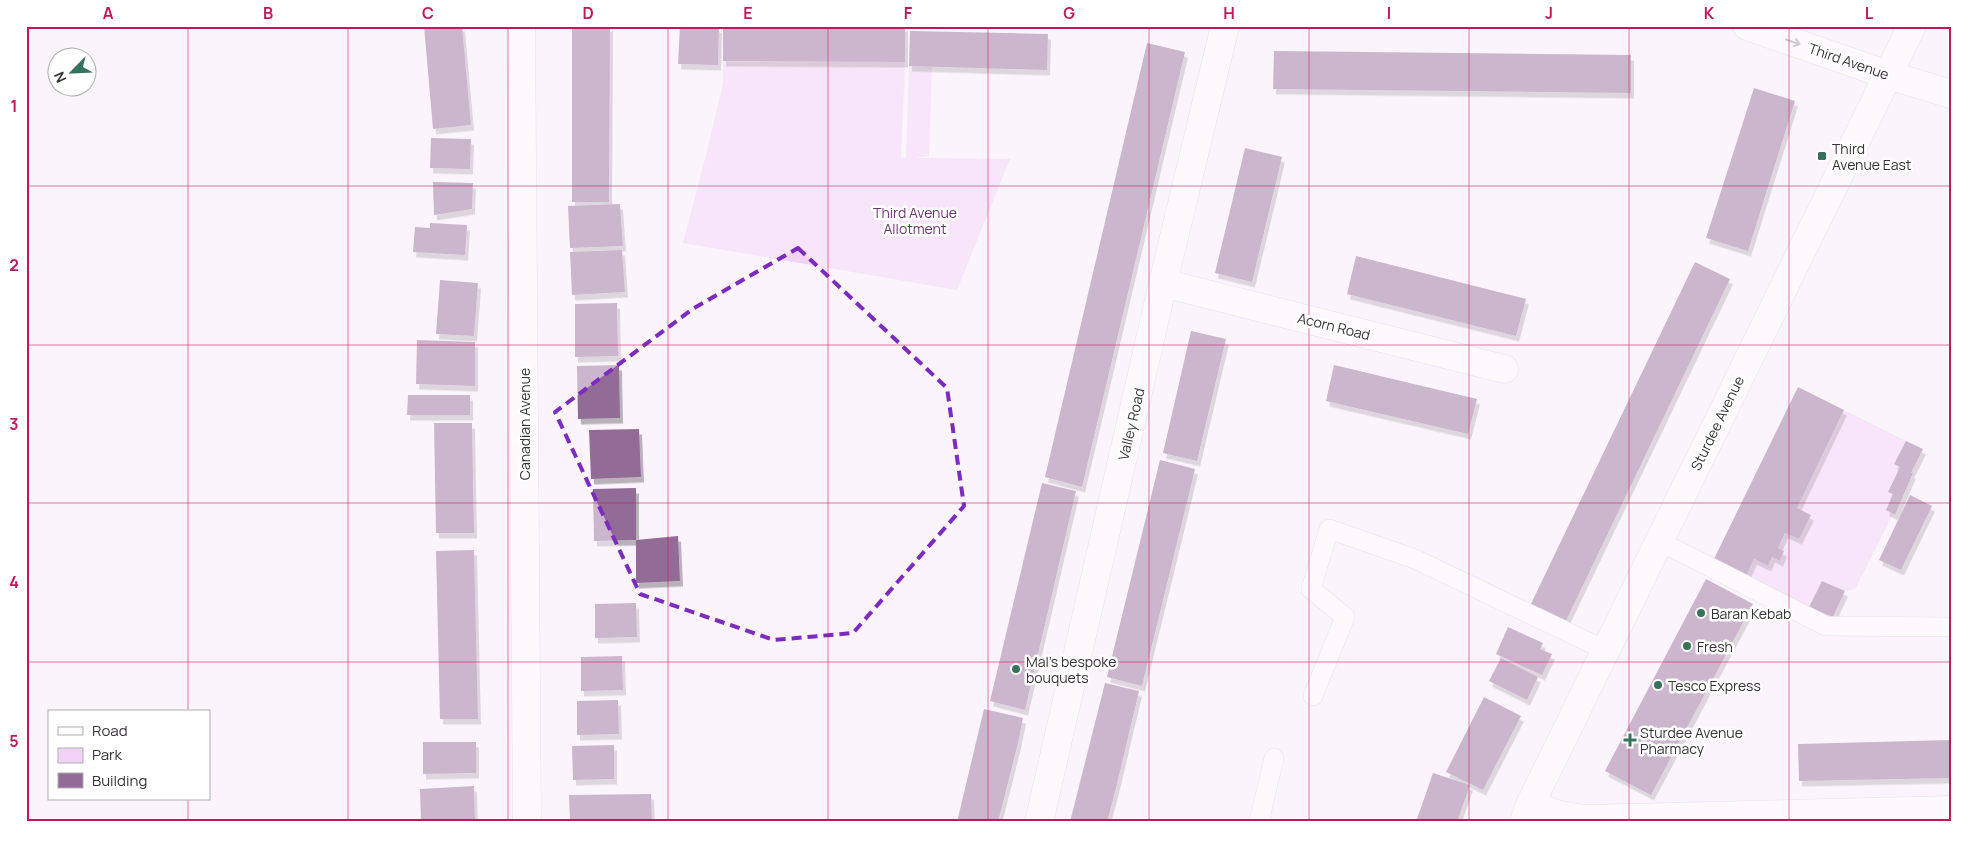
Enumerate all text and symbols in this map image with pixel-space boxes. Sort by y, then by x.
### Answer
text: A [103,2,114,24]
text: B [263,2,273,24]
text: C [422,2,434,24]
text: D [582,2,594,24]
text: E [743,2,753,24]
text: F [904,2,913,24]
text: G [1063,2,1075,24]
text: H [1223,2,1235,24]
text: I [1387,2,1391,24]
text: J [1545,2,1553,24]
text: K [1704,2,1715,24]
text: L [1865,2,1874,24]
one-way arrow [1785,38,1800,47]
street label: Third Avenue [1806,38,1892,84]
north arrow [48,48,98,98]
text: N [49,69,70,86]
text: 1 [10,95,18,117]
place label: Third Avenue East [1832,139,1912,174]
marker: Third Avenue East [1816,150,1828,162]
park label: Third Avenue Allotment [873,203,957,238]
text: 2 [9,254,19,276]
street label: Acorn Road [1296,308,1372,344]
street label: Canadian Avenue [515,368,534,480]
street label: Sturdee Avenue [1686,373,1748,473]
street label: Valley Road [1113,386,1149,462]
text: 3 [9,413,19,435]
text: 4 [9,571,19,593]
place label: Baran Kebab [1711,604,1791,623]
marker: Baran Kebab [1695,607,1707,619]
place label: Fresh [1697,637,1733,656]
marker: Fresh [1681,640,1693,652]
place label: MaI's bespoke bouquets [1026,652,1116,687]
marker: MaI's bespoke bouquets [1010,663,1022,675]
place label: Tesco Express [1668,676,1761,695]
marker: Tesco Express [1652,679,1664,691]
legend [48,710,210,800]
text: Road [92,720,128,741]
place label: Sturdee Avenue Pharmacy [1640,723,1743,758]
text: 5 [9,730,19,752]
marker: Sturdee Avenue Pharmacy [1624,734,1636,746]
text: Park [92,744,122,765]
text: Building [92,770,147,791]

